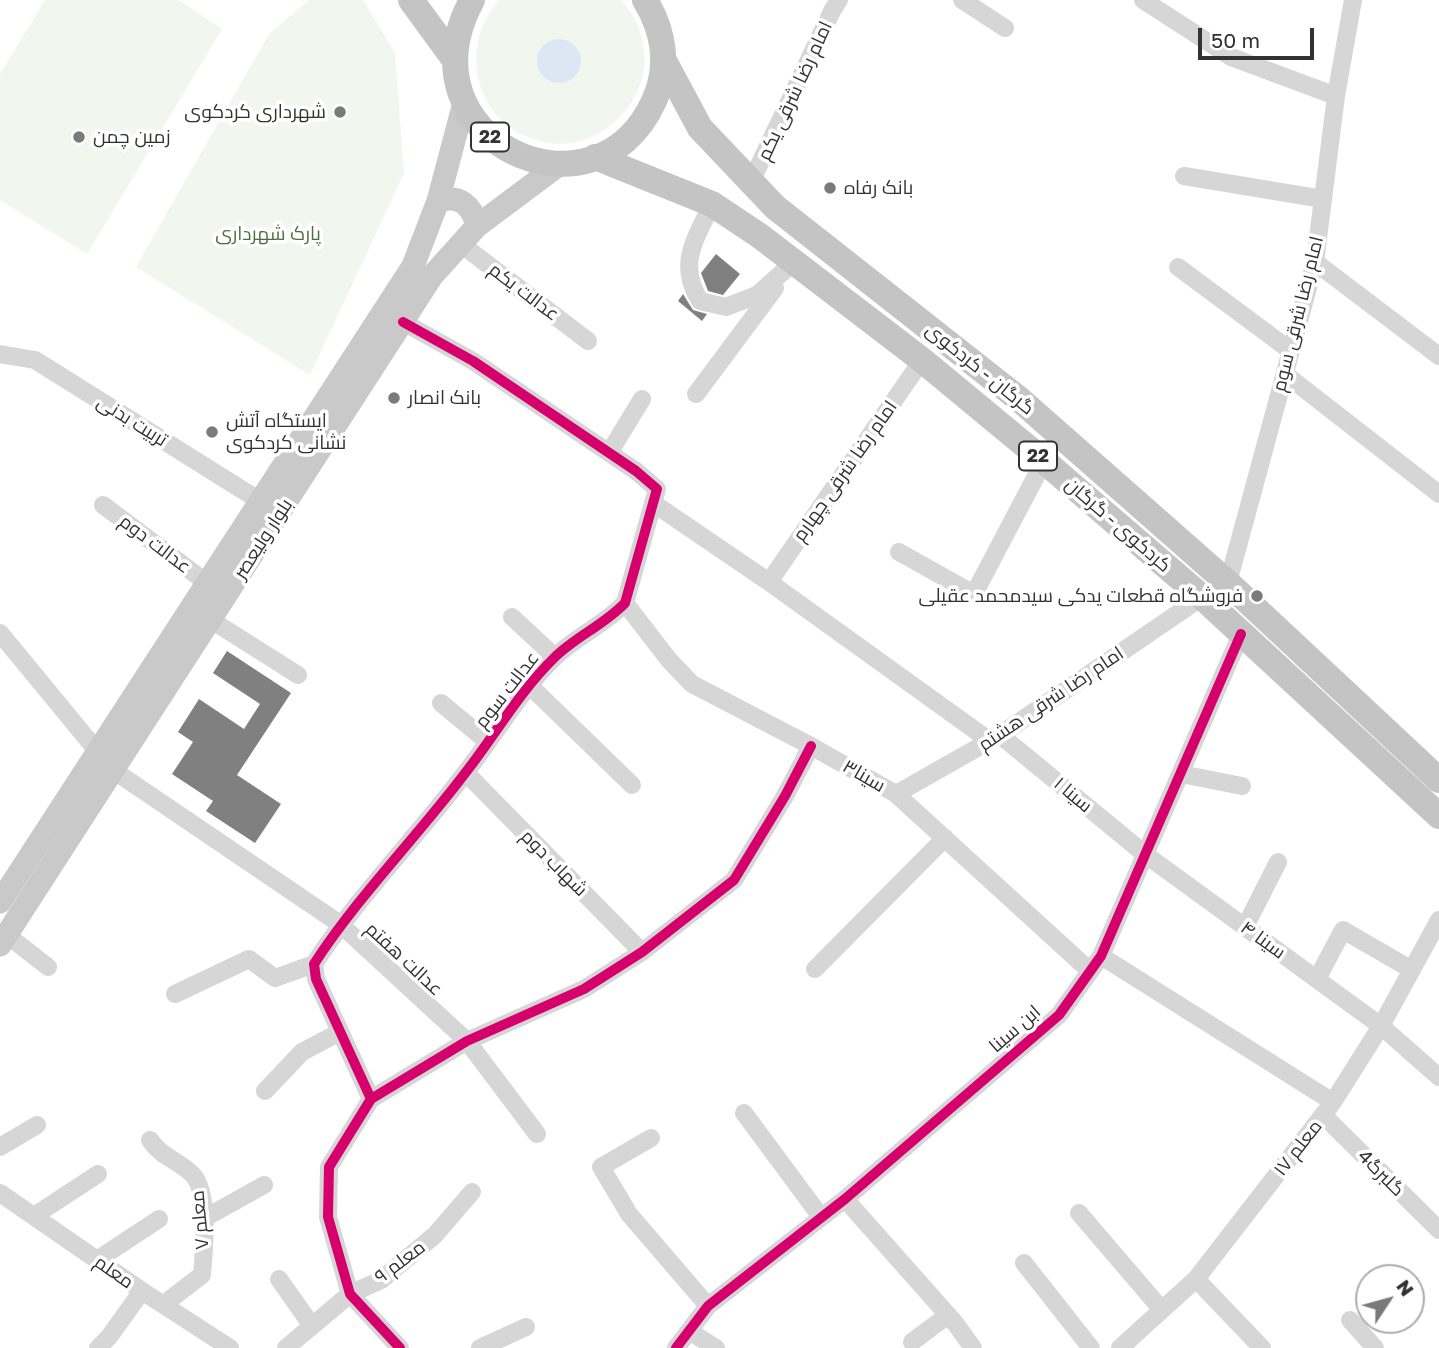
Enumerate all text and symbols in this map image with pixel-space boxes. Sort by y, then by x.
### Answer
scale bar [1201,14,1316,58]
street label: امام رضا شرقی یکم [753,18,837,164]
text: 50 m [1211,27,1260,53]
place label: شهرداری کردکوی [184,101,326,123]
marker: شهرداری کردکوی [332,104,348,120]
road number: 22 [471,122,509,152]
place label: زمین چمن [93,126,170,148]
marker: زمین چمن [71,129,87,145]
place label: بانک رفاه [844,177,913,199]
marker: بانک رفاه [822,180,838,196]
park label: پارک شهرداری [215,223,321,245]
street label: امام رضا شرقی سوم [1268,234,1328,394]
street label: عدالت یکم [484,258,564,326]
street label: گرگان - کردکوی [921,318,1039,420]
place label: بانک انصار [408,387,481,409]
street label: تربیت بدنی [93,390,171,452]
marker: بانک انصار [386,390,402,406]
street label: امام رضا شرقی چهارم [788,396,902,546]
place label: ایستگاه آتش نشانی کردکوی [226,410,346,454]
marker: ایستگاه آتش نشانی کردکوی [204,424,220,440]
road number: 22 [1019,442,1057,470]
street label: کردکوی - گرگان [1060,473,1176,577]
street label: بلوار ولیعصر [229,495,297,583]
street label: عدالت دوم [115,510,195,578]
place label: فروشگاه قطعات یدکی سیدمحمد عقیلی [918,585,1243,607]
marker: فروشگاه قطعات یدکی سیدمحمد عقیلی [1249,588,1265,604]
street label: امام رضا شرقی هشتم [974,642,1128,756]
street label: عدالت سوم [470,647,544,733]
street label: سینا۳ [839,755,889,797]
street label: سینا ۱ [1049,772,1097,818]
street label: شهاب دوم [516,825,592,901]
street label: سینا ۴ [1236,916,1290,964]
street label: عدالت هفتم [361,917,447,1001]
street label: ابن سینا [985,1000,1045,1058]
street label: معلم ۱۷ [1269,1115,1327,1181]
street label: گلبرگ4 [1353,1145,1409,1201]
street label: معلم ۷ [186,1189,214,1251]
street label: معلم ۹ [370,1236,430,1288]
street label: معلم [90,1250,138,1294]
north arrow [1355,1264,1425,1334]
text: N [1392,1275,1419,1300]

